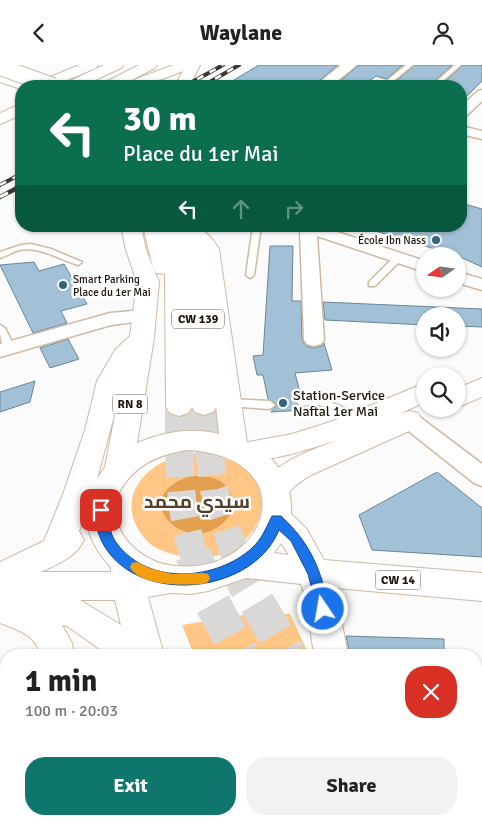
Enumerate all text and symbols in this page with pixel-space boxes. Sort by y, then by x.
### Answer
icon: back [25,19,53,47]
text: Waylane [200,19,282,46]
icon: person [429,19,457,47]
text: 30 m [123,97,197,140]
icon: left [40,100,105,165]
text: Place du 1er Mai [123,140,278,167]
icon: left [174,195,202,223]
icon: ahead [227,195,255,223]
icon: right [280,195,308,223]
place label: École Ibn Nass [358,233,426,247]
marker: École Ibn Nass [430,234,442,246]
north arrow [416,247,466,297]
map controls [416,247,466,417]
place label: Smart Parking Place du 1er Mai [73,273,151,299]
marker: Smart Parking Place du 1er Mai [57,279,69,291]
button: sound [416,307,466,357]
road number: CW 139 [172,309,224,329]
button: search [416,367,466,417]
place label: Station-Service Naftal 1er Mai [293,387,385,420]
road number: RN 8 [112,394,148,413]
marker: Station-Service Naftal 1er Mai [277,397,289,409]
pin [80,489,122,531]
district label: سيدي محمد [144,490,250,517]
icon: arrive [87,496,115,524]
road number: CW 14 [376,571,420,589]
position arrow [296,582,348,634]
text: 1 min [25,663,97,700]
button: close [405,666,457,718]
text: 100 m · 20:03 [25,701,118,721]
button: Exit [25,757,236,815]
button: Share [246,757,457,815]

